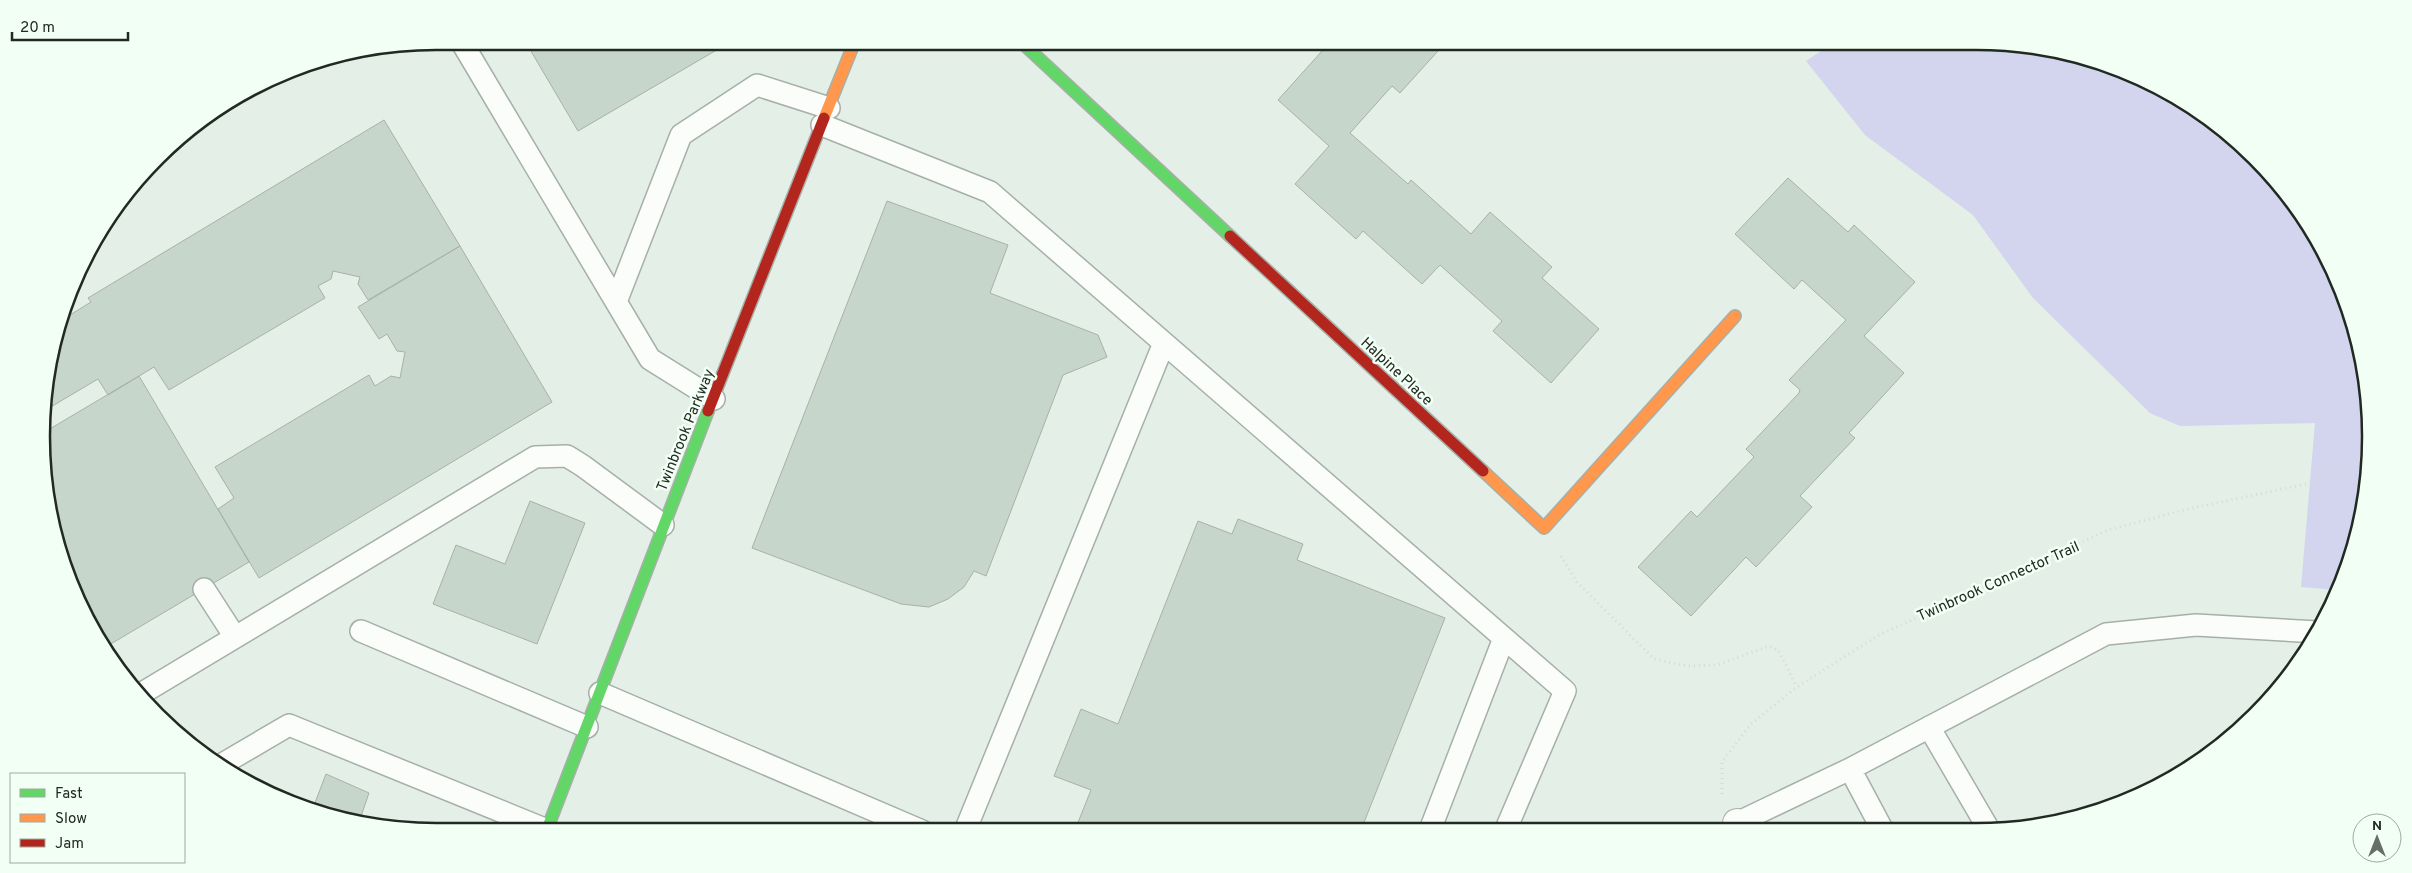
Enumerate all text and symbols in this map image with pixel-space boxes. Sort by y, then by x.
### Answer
scale bar [12,10,129,42]
text: 20 m [20,19,55,38]
street label: Halpine Place [1356,334,1436,410]
street label: Twinbrook Parkway [653,366,720,495]
street label: Twinbrook Connector Trail [1915,538,2083,627]
legend [10,773,185,863]
text: Fast [55,785,83,804]
text: Slow [55,810,87,829]
north arrow [2352,813,2402,863]
text: N [2372,818,2382,835]
text: Jam [55,835,84,854]

